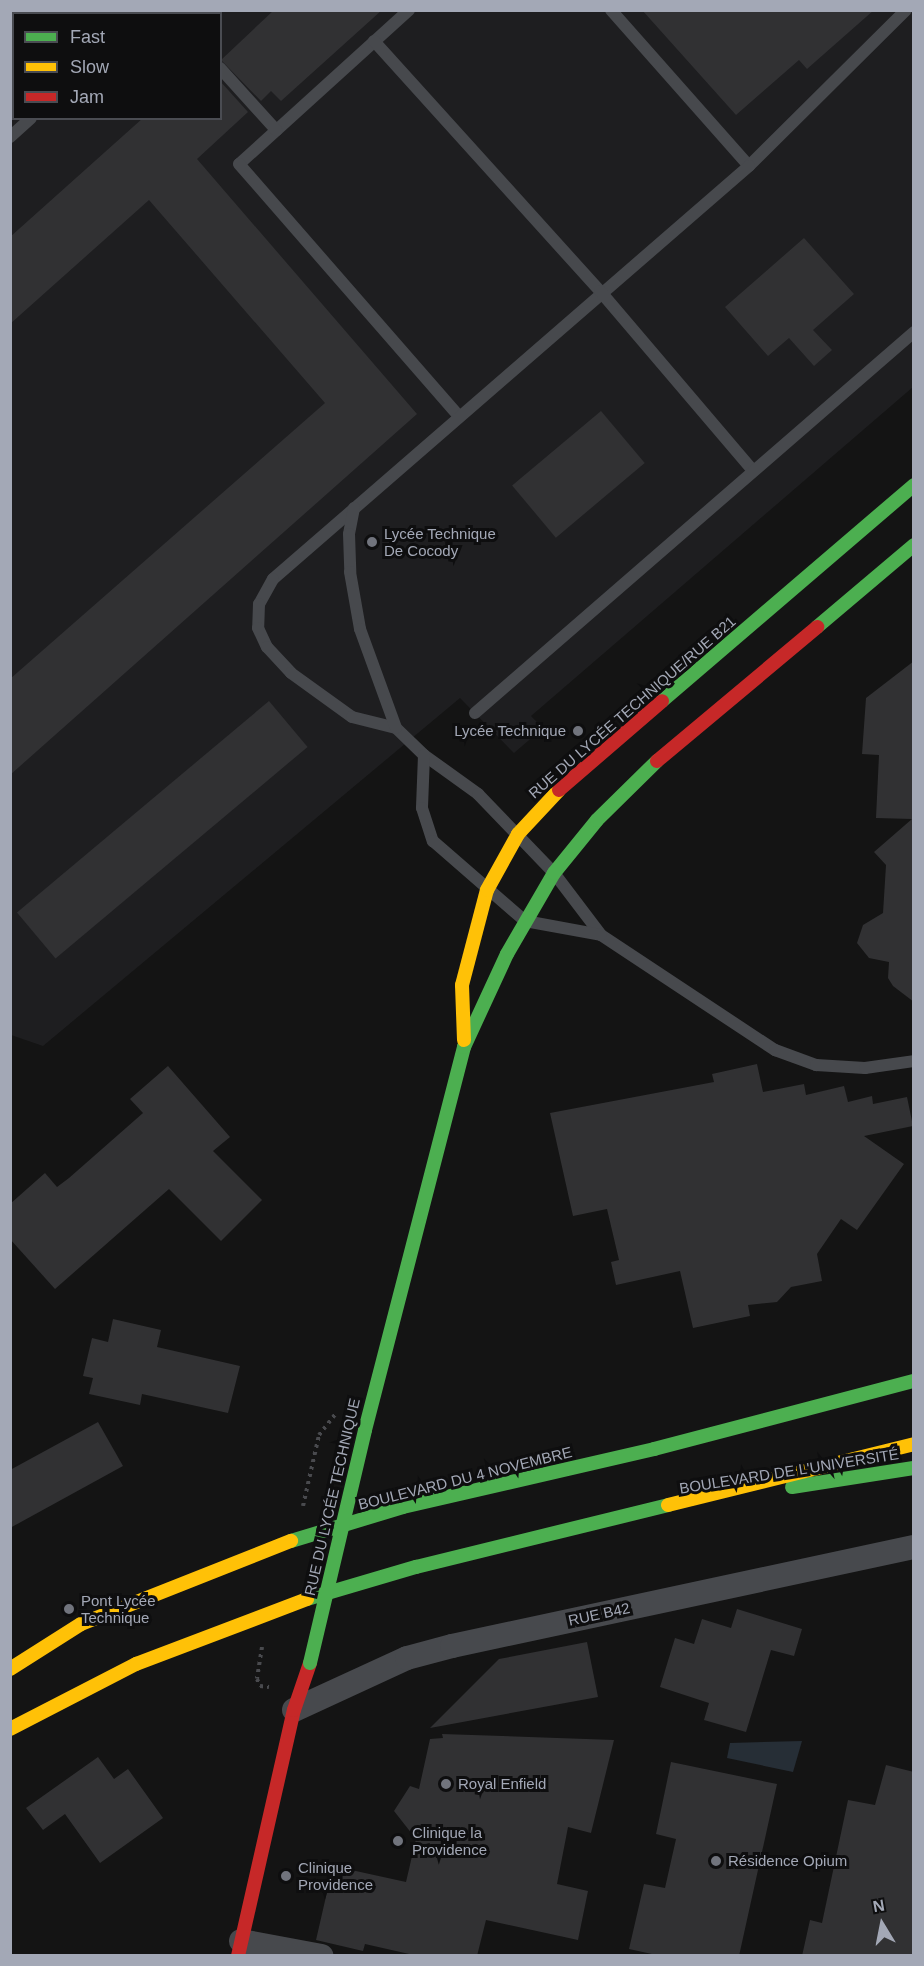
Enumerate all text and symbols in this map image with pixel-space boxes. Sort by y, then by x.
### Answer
legend [12,12,222,120]
text: Fast [70,27,105,47]
text: Slow [70,57,109,77]
text: Jam [70,87,104,107]
place label: Lycée Technique De Cocody [384,524,496,559]
marker: Lycée Technique De Cocody [365,535,379,549]
street label: RUE DU LYCÉE TECHNIQUE/RUE B21 [525,612,739,802]
place label: Lycée Technique [454,722,566,740]
marker: Lycée Technique [571,724,585,738]
street label: RUE DU LYCÉE TECHNIQUE [300,1396,364,1598]
street label: BOULEVARD DU 4 NOVEMBRE [356,1443,574,1513]
street label: BOULEVARD DE L'UNIVERSITÉ [678,1445,900,1497]
place label: Pont Lycée Technique [81,1591,155,1626]
street label: RUE B42 [567,1599,631,1629]
marker: Pont Lycée Technique [62,1602,76,1616]
place label: Royal Enfield [458,1775,546,1793]
marker: Royal Enfield [439,1777,453,1791]
place label: Clinique la Providence [412,1823,487,1858]
marker: Clinique la Providence [389,1832,407,1850]
place label: Résidence Opium [728,1852,847,1870]
marker: Résidence Opium [709,1854,723,1868]
place label: Clinique Providence [298,1858,373,1893]
marker: Clinique Providence [279,1869,293,1883]
north arrow [852,1894,912,1954]
text: N [872,1896,886,1915]

